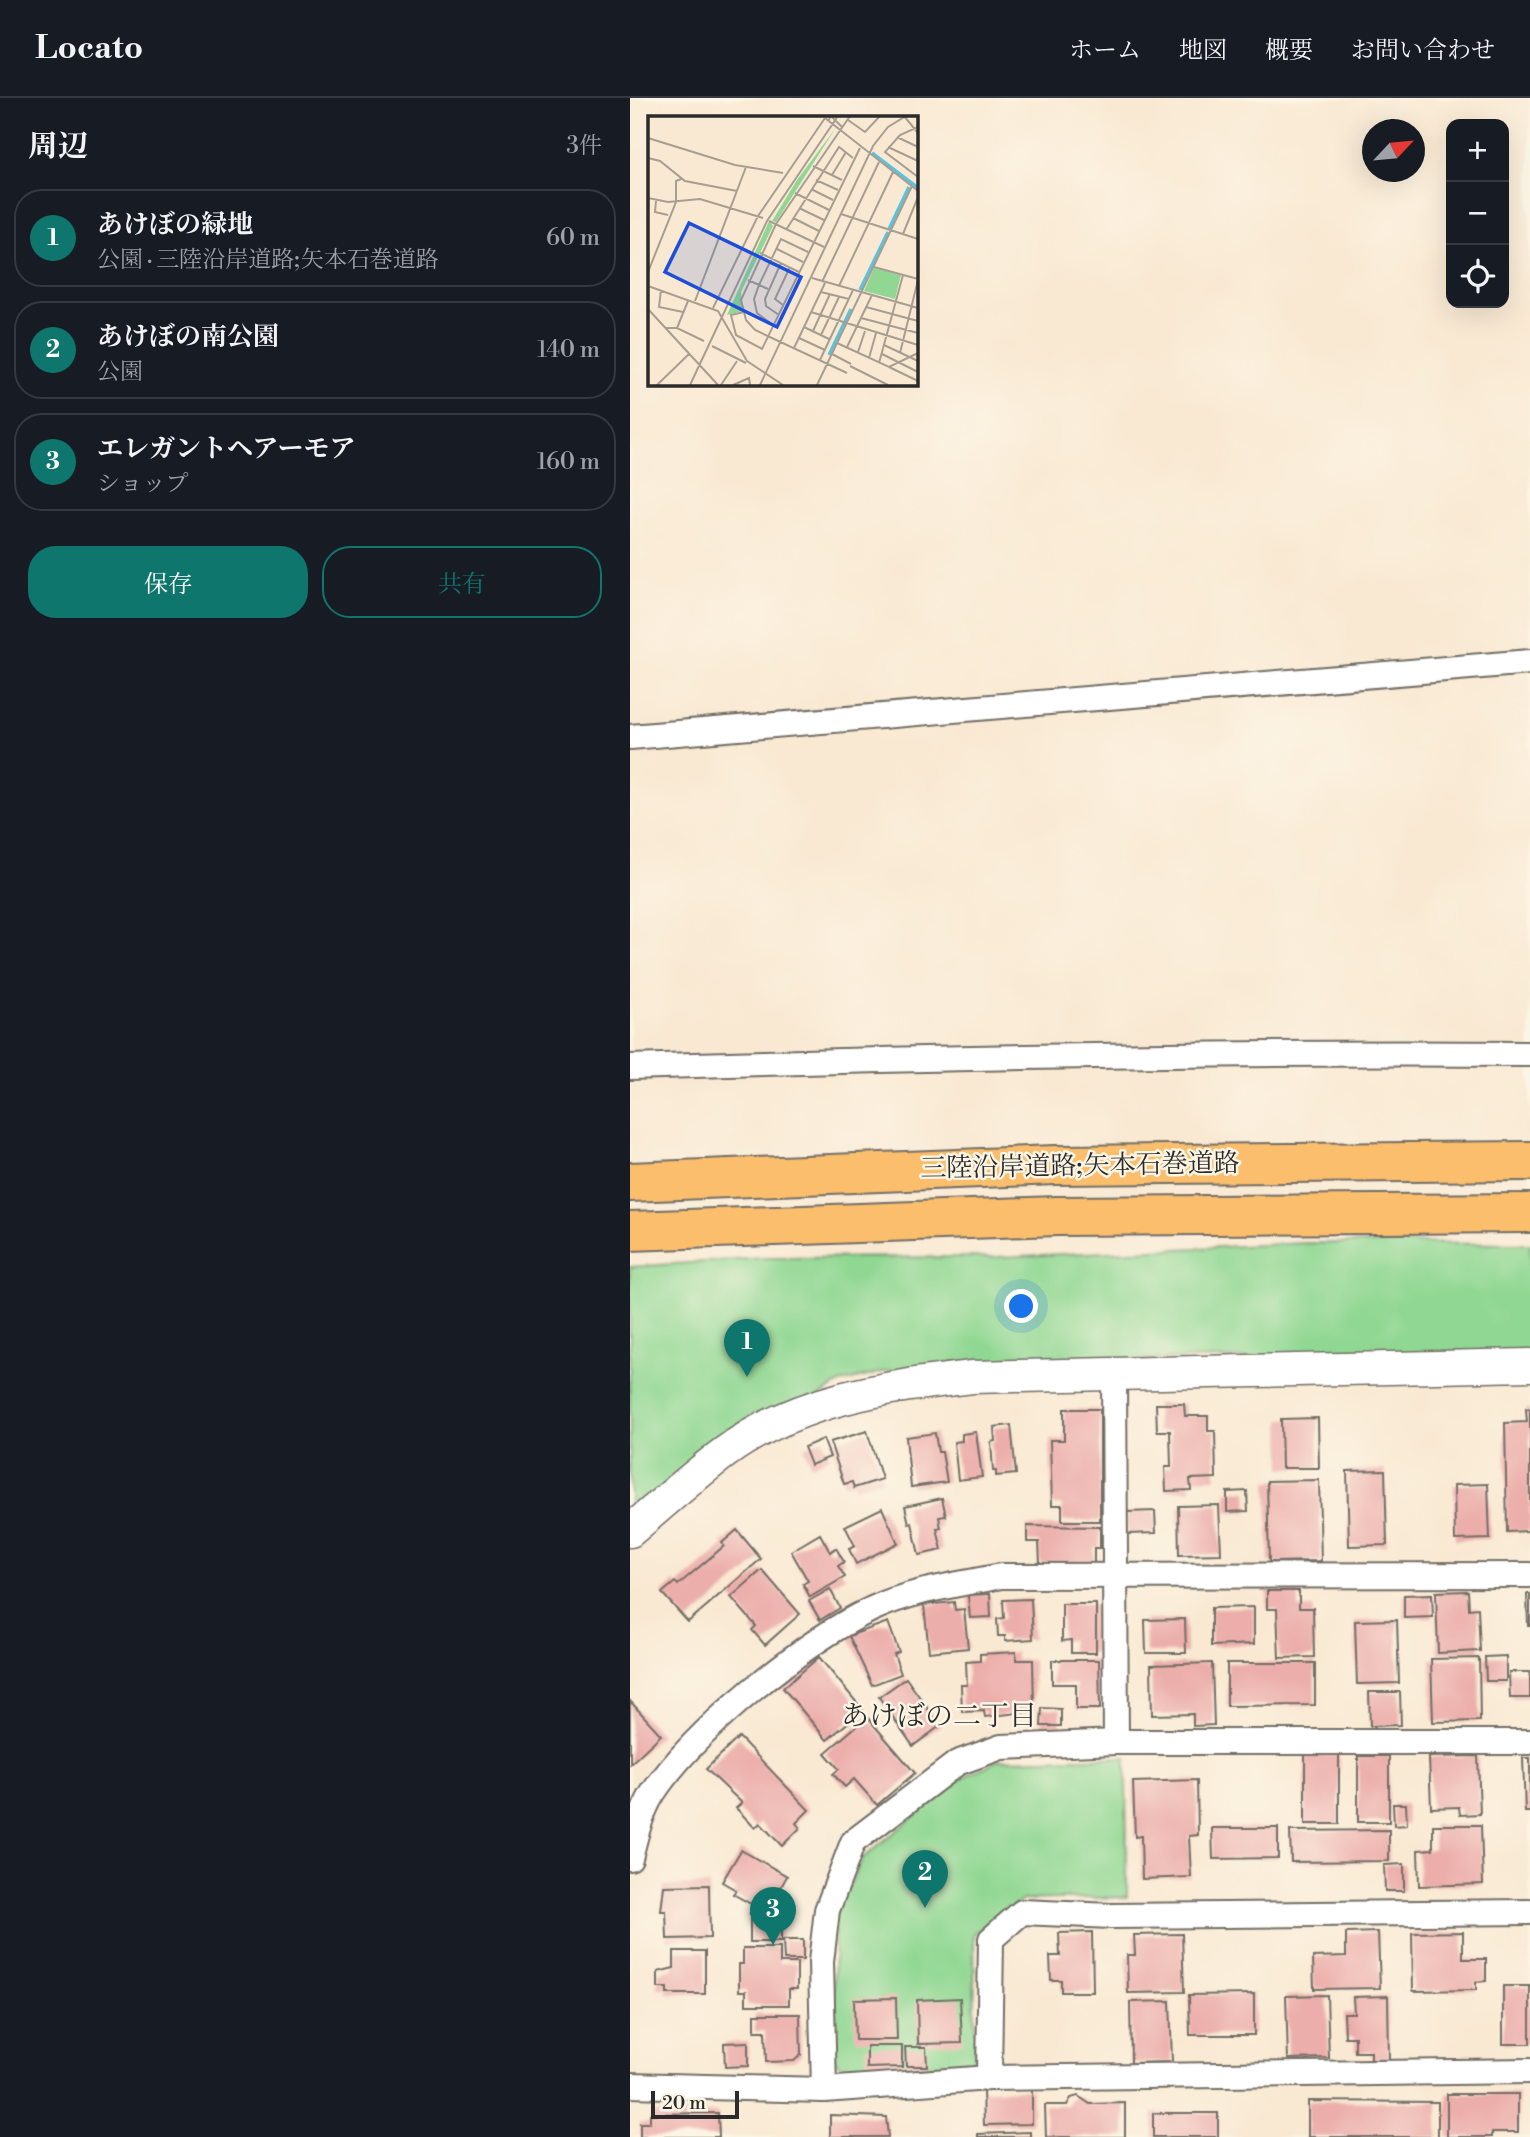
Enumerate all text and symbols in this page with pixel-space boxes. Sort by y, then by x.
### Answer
text: Locato [35,28,143,69]
text: ホーム [1069,36,1141,66]
text: 地図 [1179,36,1227,66]
text: 概要 [1265,36,1313,66]
text: お問い合わせ [1351,36,1495,66]
inset map [648,116,917,385]
north arrow [1362,119,1425,182]
map controls [1446,119,1509,308]
button: + [1446,119,1509,182]
text: 周辺 [28,128,88,166]
text: 3件 [566,132,602,160]
button: − [1446,182,1509,245]
text: あけぼの緑地 [97,209,253,241]
text: 1 [47,224,59,252]
text: 60 m [546,224,600,252]
button: locate [1446,245,1509,308]
text: 公園 · 三陸沿岸道路;矢本石巻道路 [97,246,439,274]
text: あけぼの南公園 [97,321,279,353]
text: 2 [46,336,60,364]
text: 140 m [537,336,600,364]
text: 公園 [97,358,143,386]
text: エレガントヘアーモア [97,433,355,465]
text: 3 [46,448,60,476]
text: 160 m [537,448,600,476]
text: ショップ [97,470,189,498]
button: 保存 [28,546,308,618]
button: 共有 [322,546,602,618]
street label: 三陸沿岸道路;矢本石巻道路 [920,1147,1240,1185]
your location [1004,1289,1038,1323]
pin: 1 [724,1319,770,1377]
district label: あけぼの二丁目 [841,1699,1037,1734]
pin: 2 [902,1850,948,1908]
pin: 3 [750,1887,796,1945]
scale bar [651,2088,738,2120]
text: 20 m [662,2091,706,2115]

